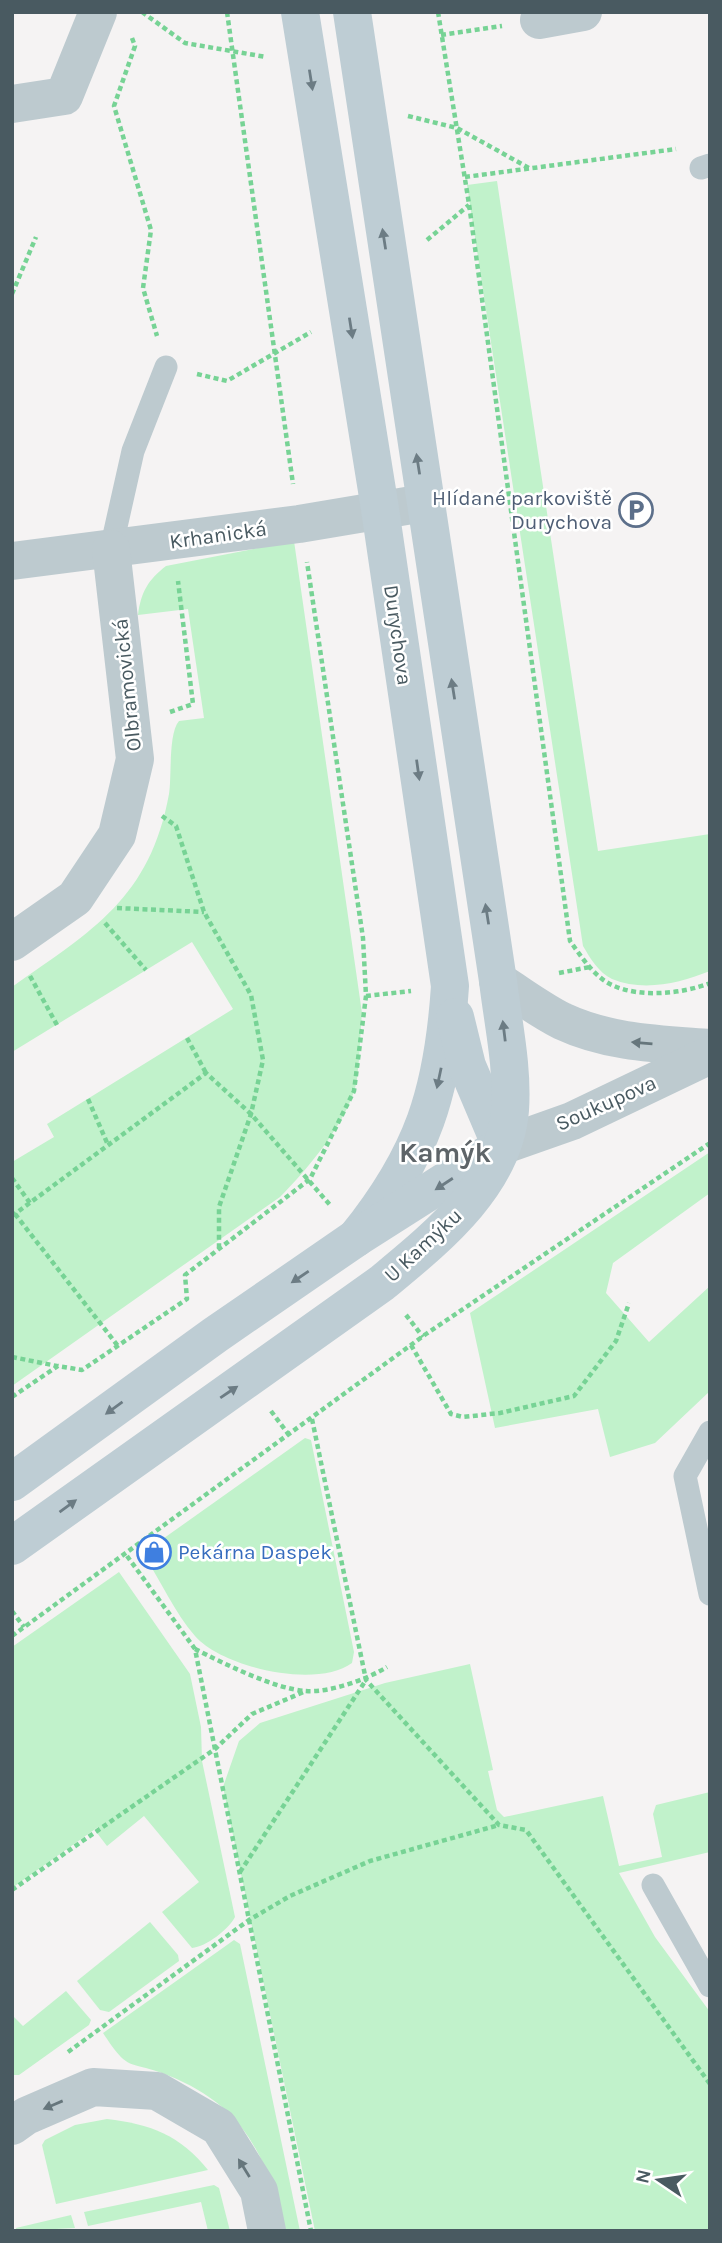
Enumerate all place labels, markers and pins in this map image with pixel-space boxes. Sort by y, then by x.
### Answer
place label: Hlídané parkoviště Durychova [432,486,612,534]
parking icon: Hlídané parkoviště Durychova [617,491,655,529]
shop icon: Pekárna Daspek [135,1533,173,1571]
place label: Pekárna Daspek [178,1540,332,1564]

